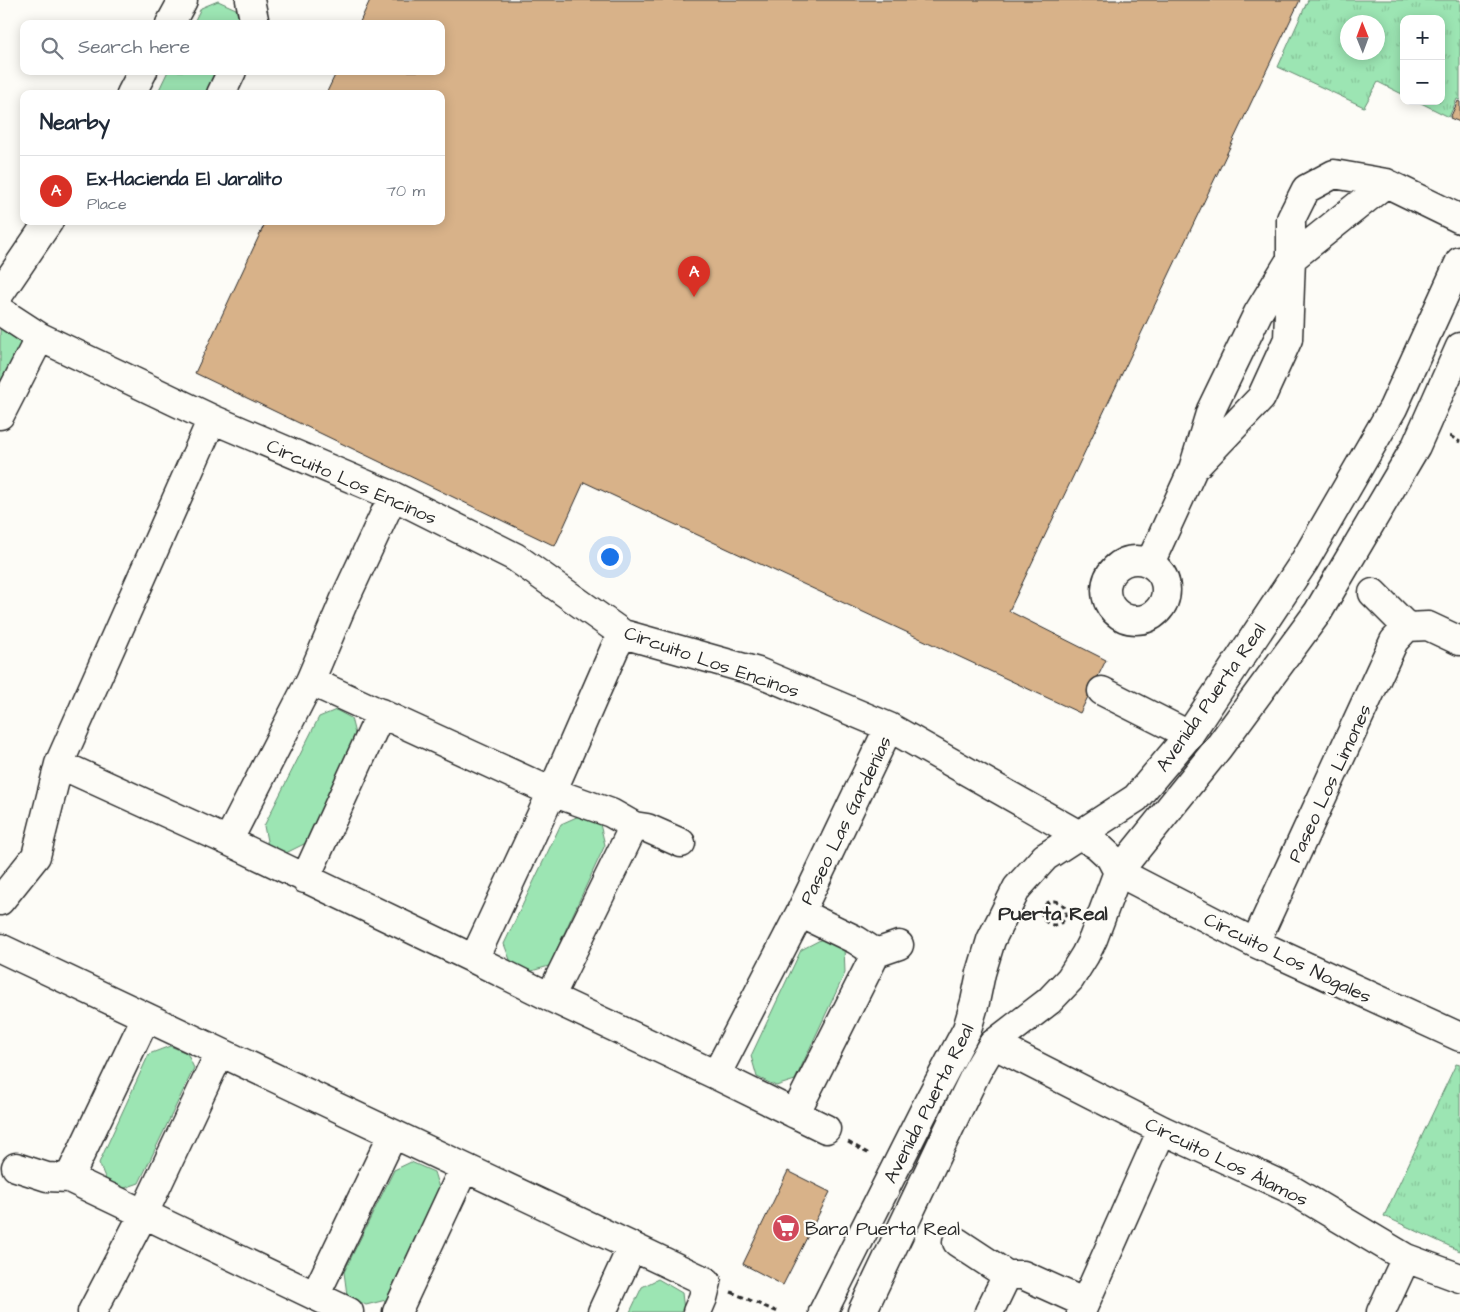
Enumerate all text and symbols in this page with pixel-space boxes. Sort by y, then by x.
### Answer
north arrow [1340,15,1385,60]
map controls [1400,15,1445,105]
button: + [1400,15,1445,60]
search box [20,20,445,75]
icon: search [38,34,66,62]
text: Search here [78,34,190,61]
button: − [1400,60,1445,105]
text: Nearby [40,108,110,137]
text: Ex-Hacienda El Jaralito [87,166,282,193]
text: A [51,180,61,202]
text: 70 m [386,180,425,202]
text: Place [87,193,127,215]
pin: A [678,256,710,297]
street label: Circuito Los Encinos [262,433,441,532]
your location [597,544,623,570]
street label: Avenida Puerta Real [1150,618,1273,778]
street label: Circuito Los Encinos [620,620,803,705]
street label: Paseo Los Limones [1282,700,1379,867]
street label: Paseo Las Gardenias [794,732,899,910]
district label: Puerta Real [998,900,1108,928]
street label: Circuito Los Nogales [1199,906,1376,1012]
street label: Avenida Puerta Real [877,1019,981,1188]
street label: Circuito Los Álamos [1140,1111,1312,1214]
supermarket icon: Bara Puerta Real [771,1213,801,1243]
place label: Bara Puerta Real [805,1216,960,1243]

